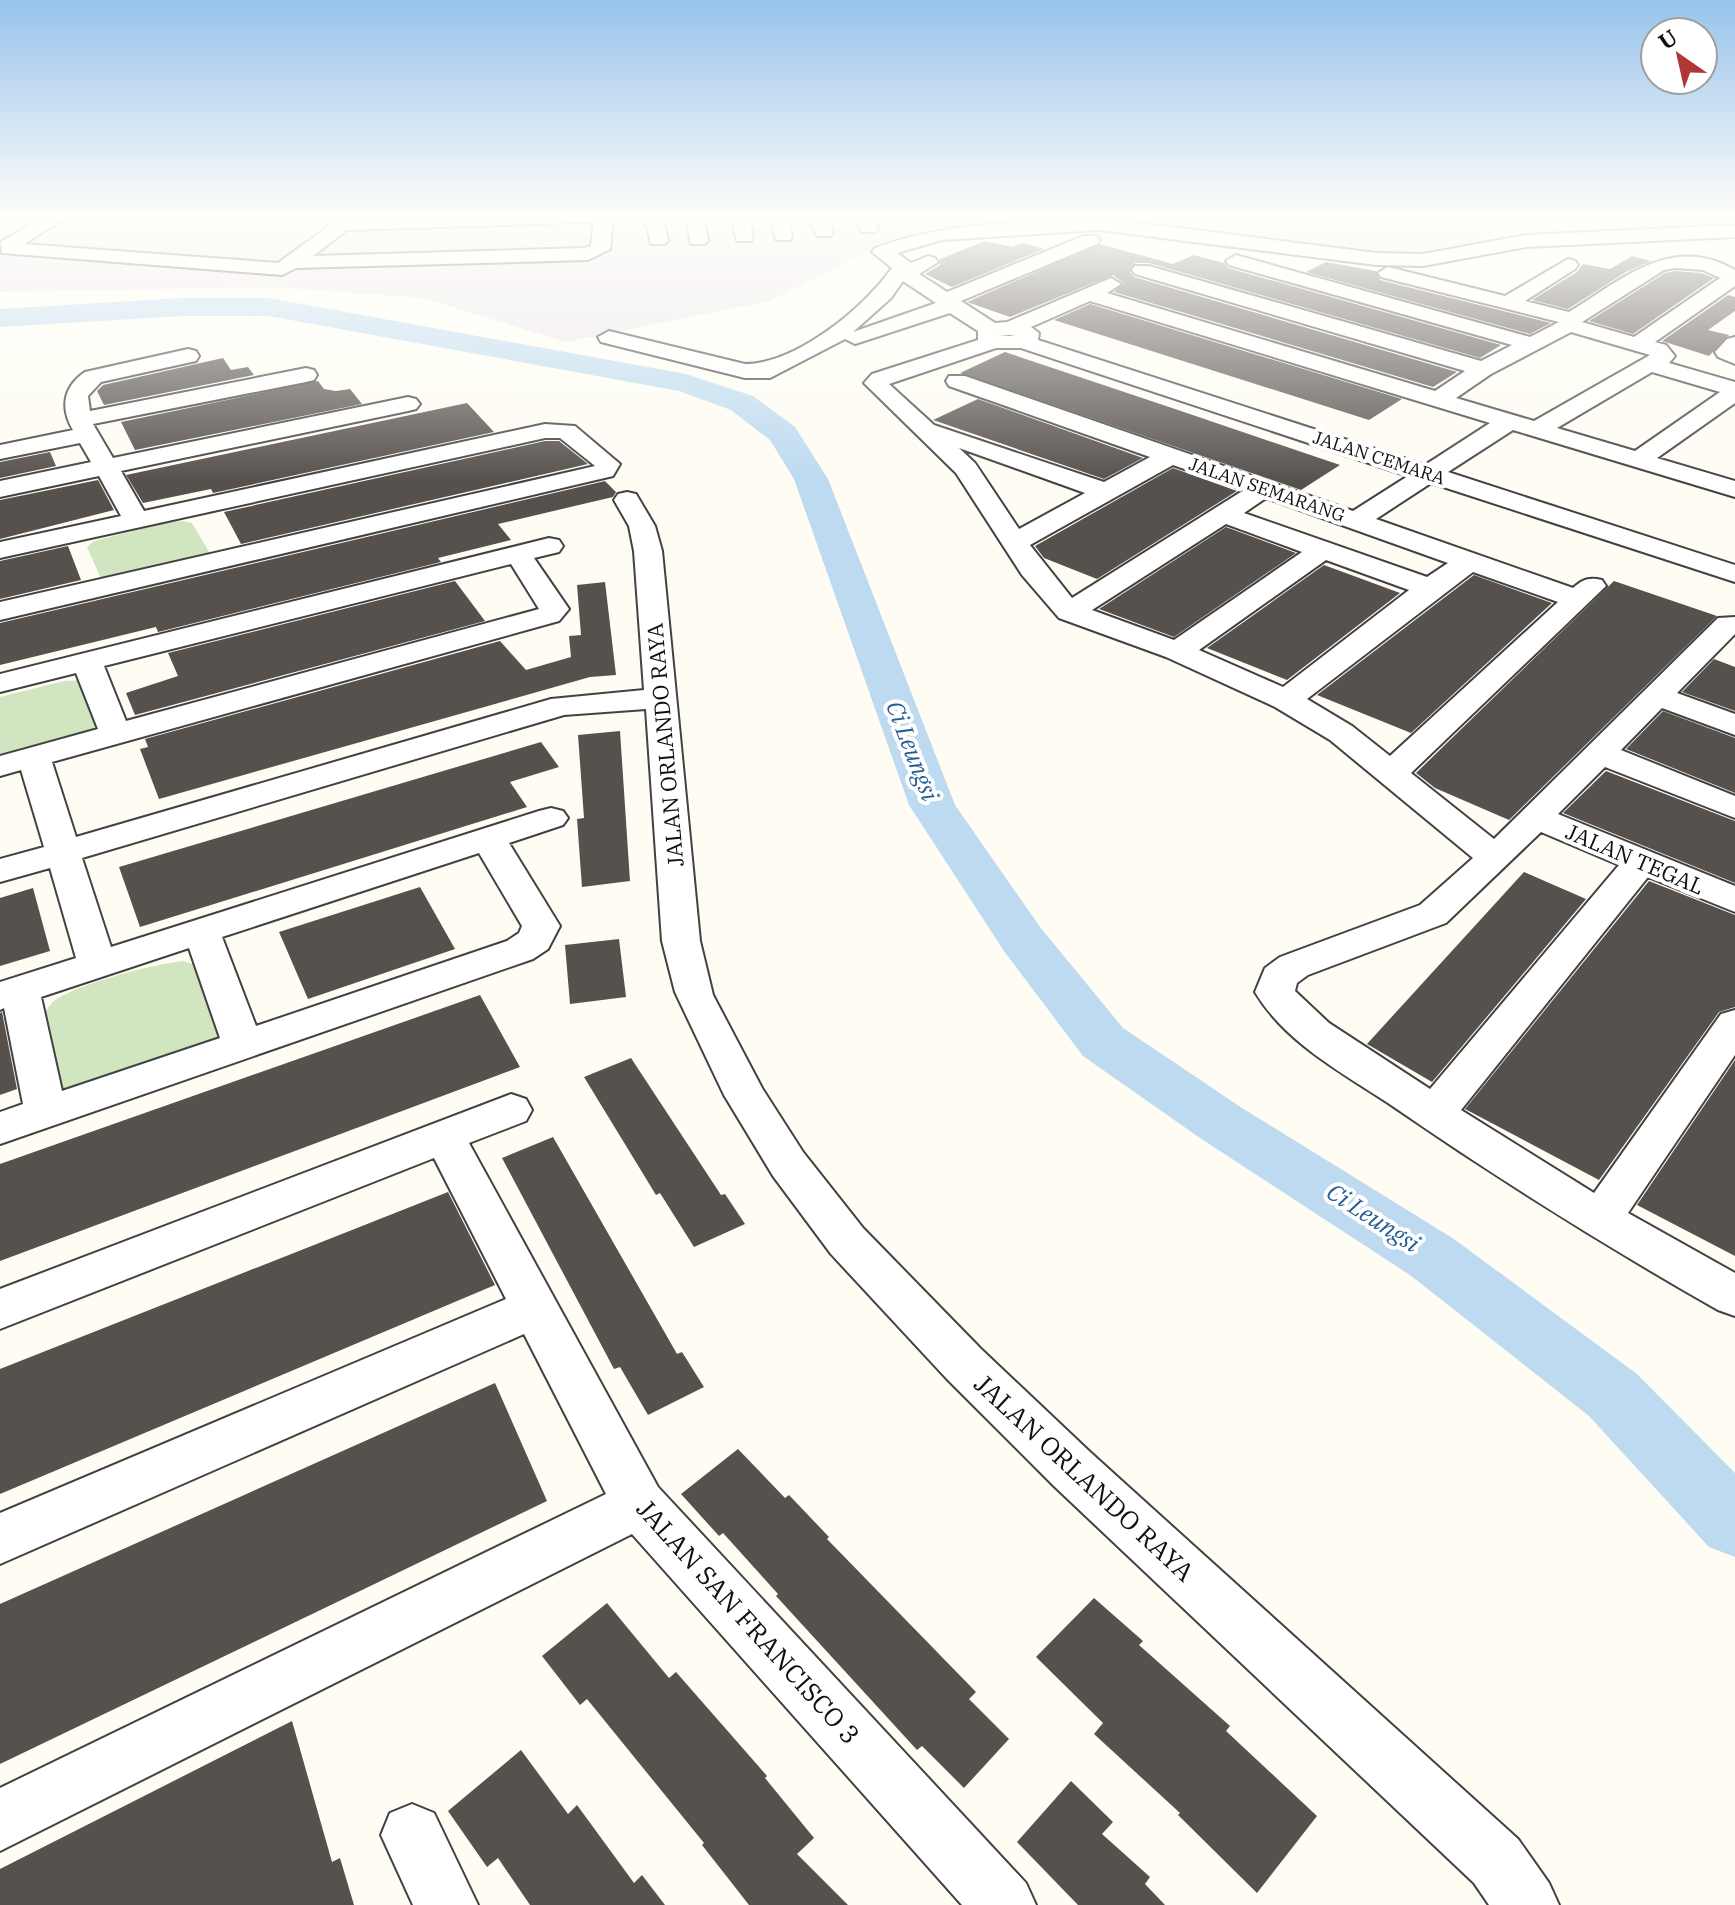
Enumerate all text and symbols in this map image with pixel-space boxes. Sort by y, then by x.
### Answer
north arrow [1639,16,1719,96]
text: U [1652,22,1683,56]
street label: JALAN CEMARA [1310,425,1449,490]
street label: JALAN SEMARANG [1186,452,1348,527]
street label: JALAN ORLANDO RAYA [639,622,690,868]
water label: Ci Leungsi [879,696,947,806]
street label: JALAN TEGAL [1562,816,1709,901]
water label: Ci Leungsi [1321,1175,1427,1259]
street label: JALAN ORLANDO RAYA [967,1366,1202,1588]
street label: JALAN SAN FRANCISCO 3 [630,1492,868,1751]

